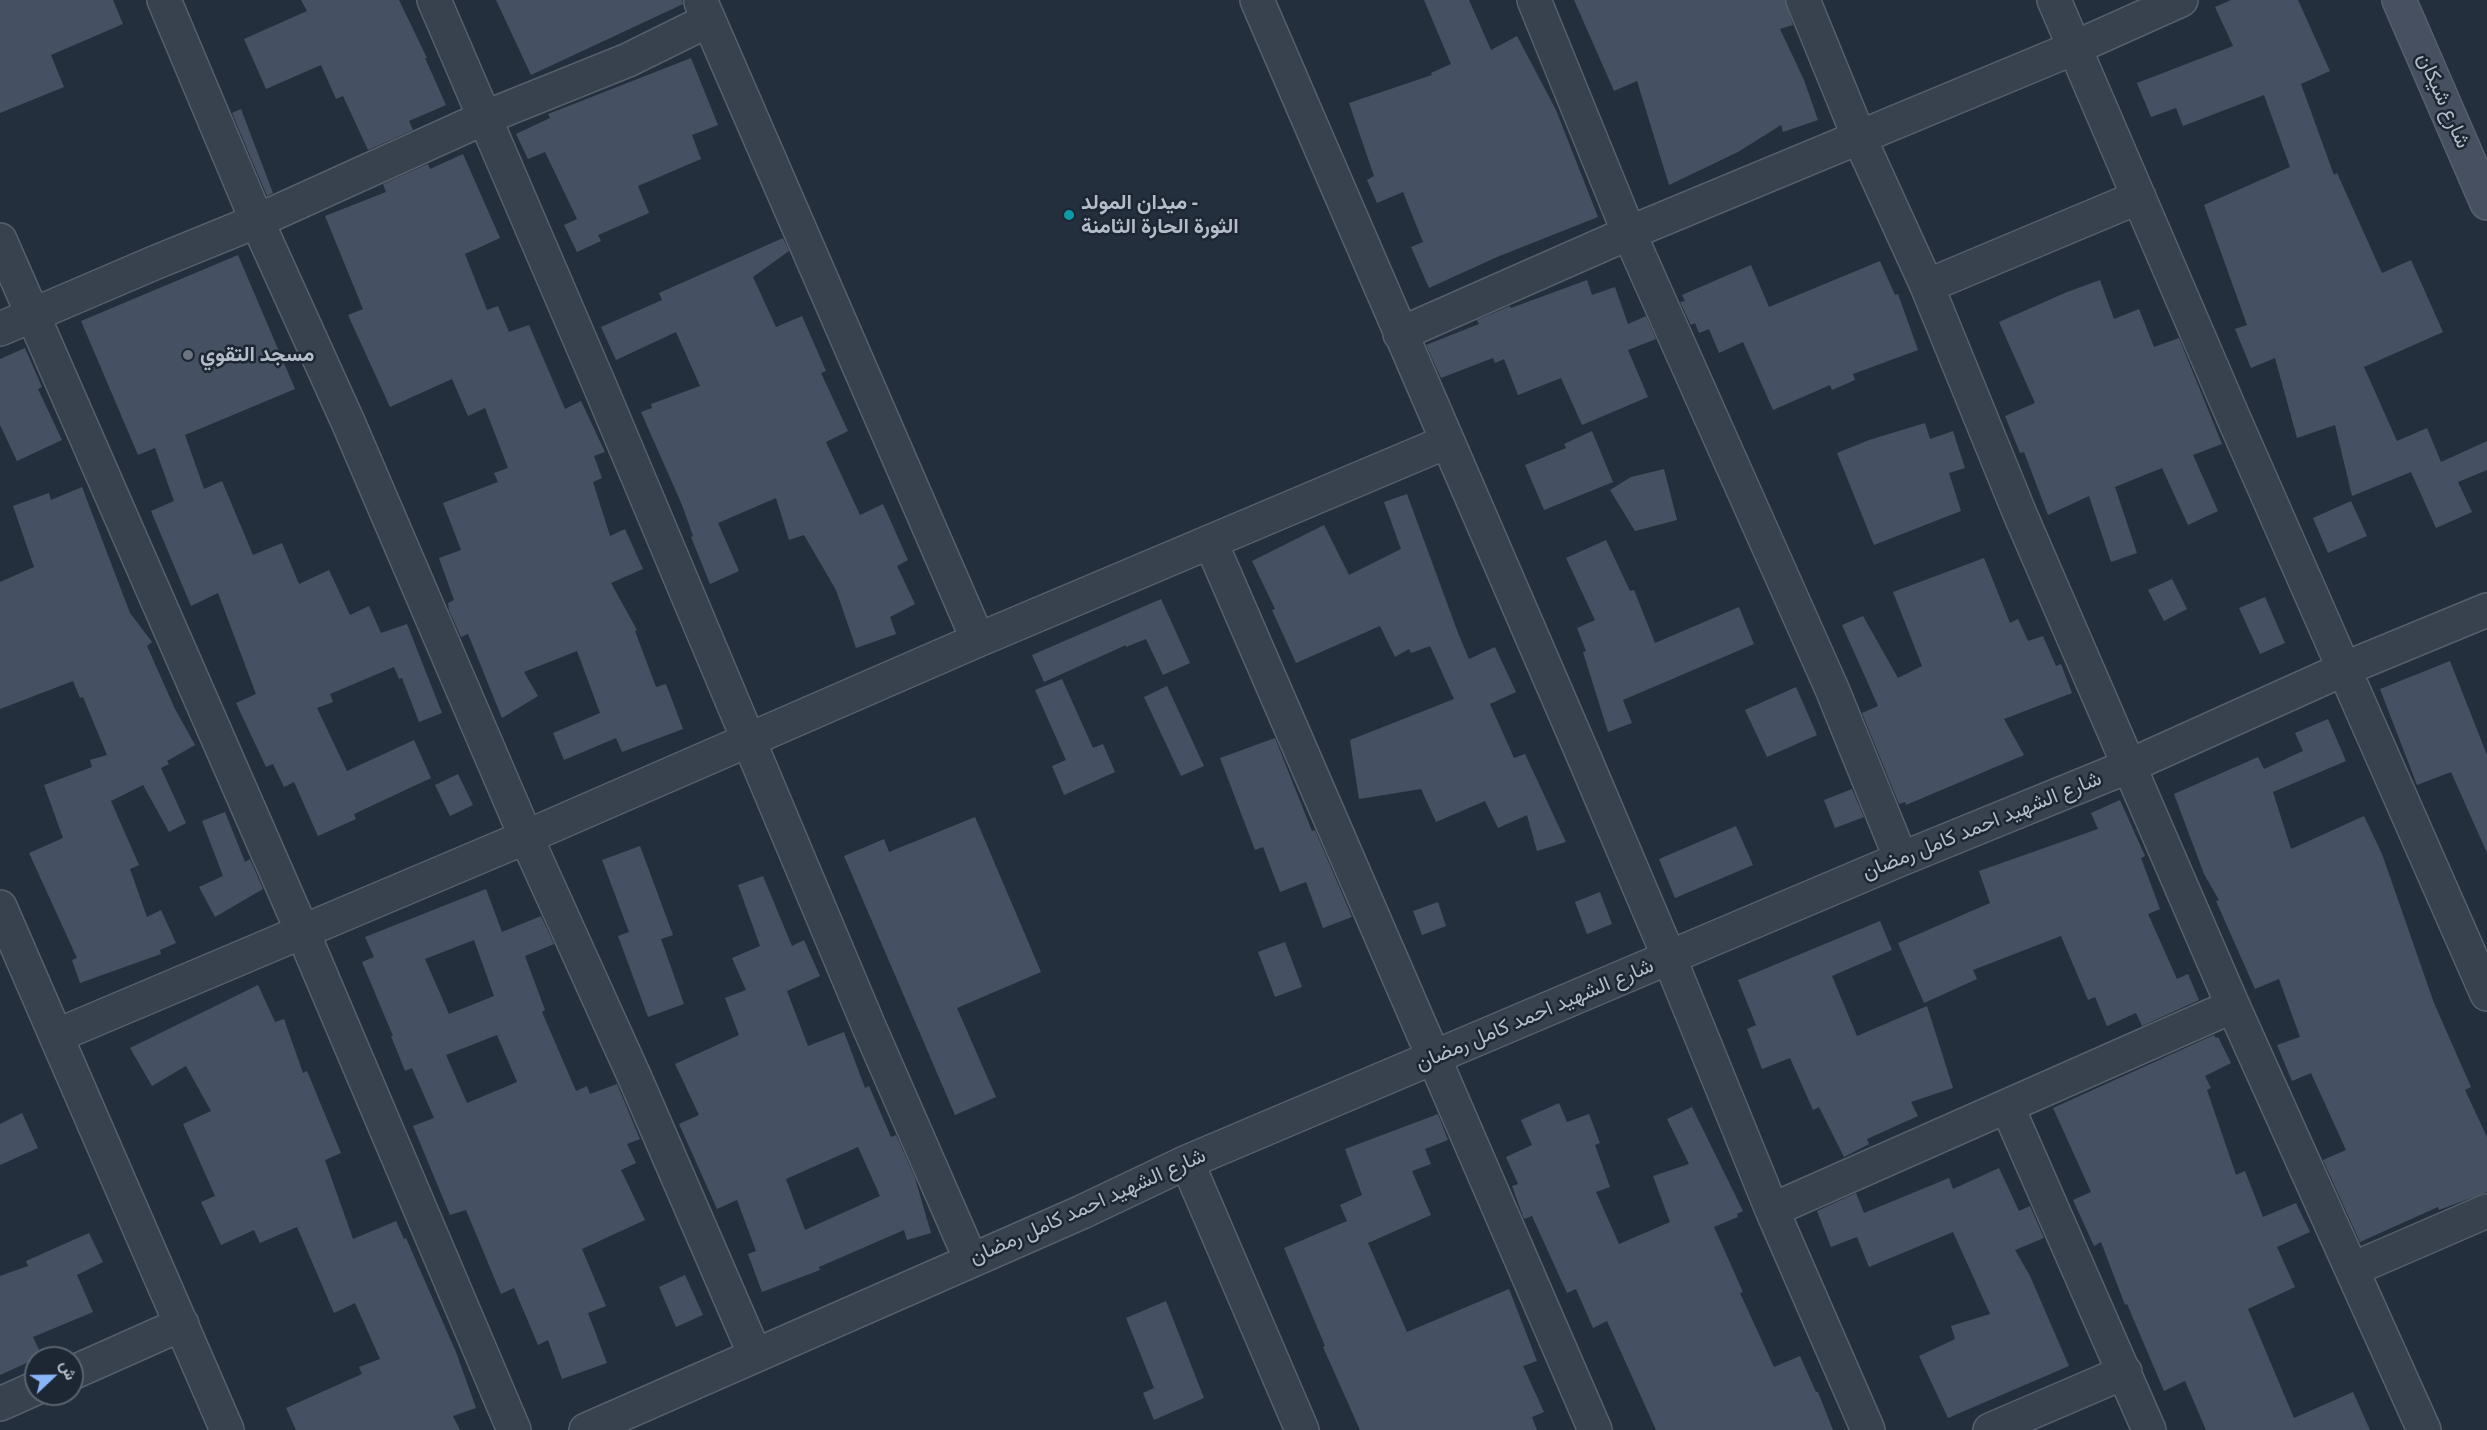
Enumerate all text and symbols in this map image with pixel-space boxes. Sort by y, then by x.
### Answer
street label: شارع شيكان [2411,49,2475,153]
place label: ميدان المولد - الثورة الحارة الثامنة [1081,190,1239,240]
marker: ميدان المولد - الثورة الحارة الثامنة [1062,208,1076,222]
place label: مسجد التقوي [200,342,315,368]
marker: مسجد التقوي [181,348,195,362]
street label: شارع الشهيد احمد كامل رمضان [1859,766,2105,886]
street label: شارع الشهيد احمد كامل رمضان [1412,953,1658,1077]
street label: شارع الشهيد احمد كامل رمضان [966,1143,1210,1271]
north arrow [24,1346,84,1406]
text: ش [55,1357,83,1383]

